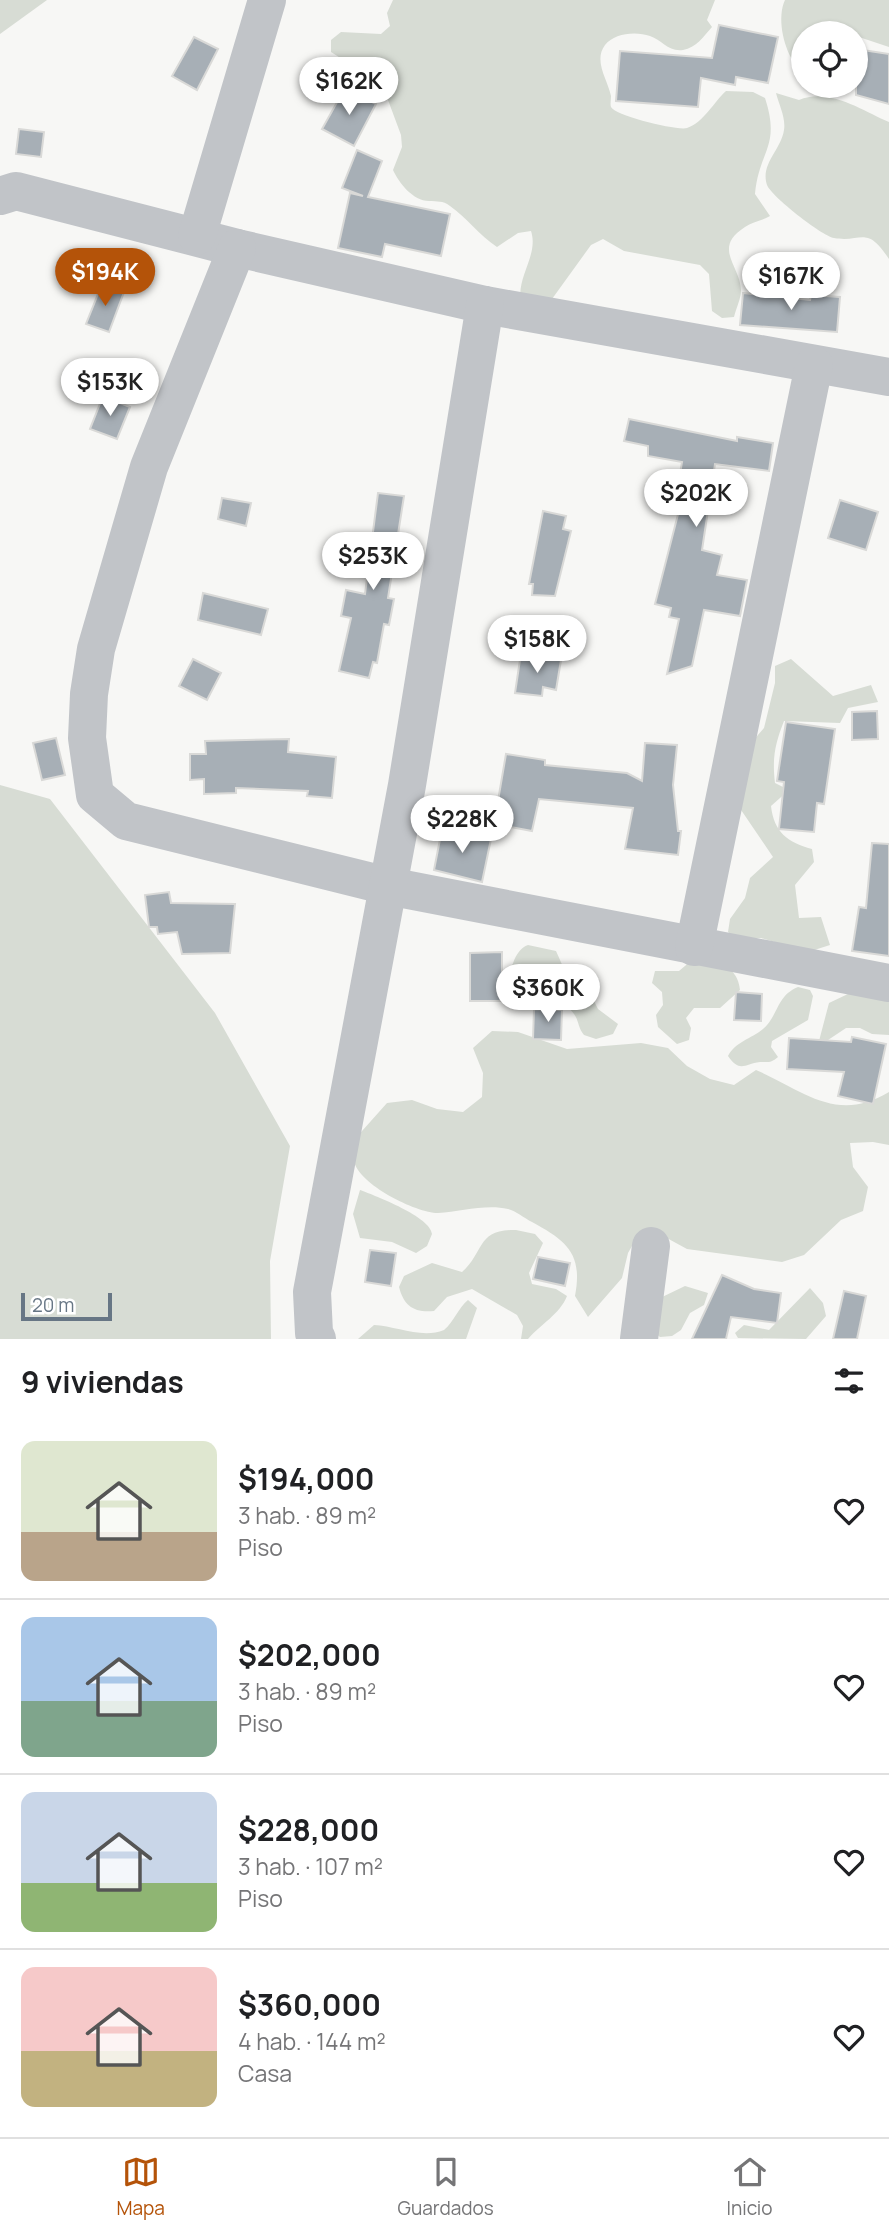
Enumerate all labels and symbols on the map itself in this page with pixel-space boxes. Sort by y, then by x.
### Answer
pin: $162K [300,58,398,117]
pin: $194K [56,248,154,308]
pin: $167K [742,252,840,312]
pin: $153K [61,358,159,418]
pin: $202K [647,470,745,529]
pin: $253K [324,532,422,592]
pin: $158K [488,616,586,675]
pin: $228K [413,796,511,855]
pin: $360K [499,964,597,1024]
scale bar [21,1290,112,1322]

